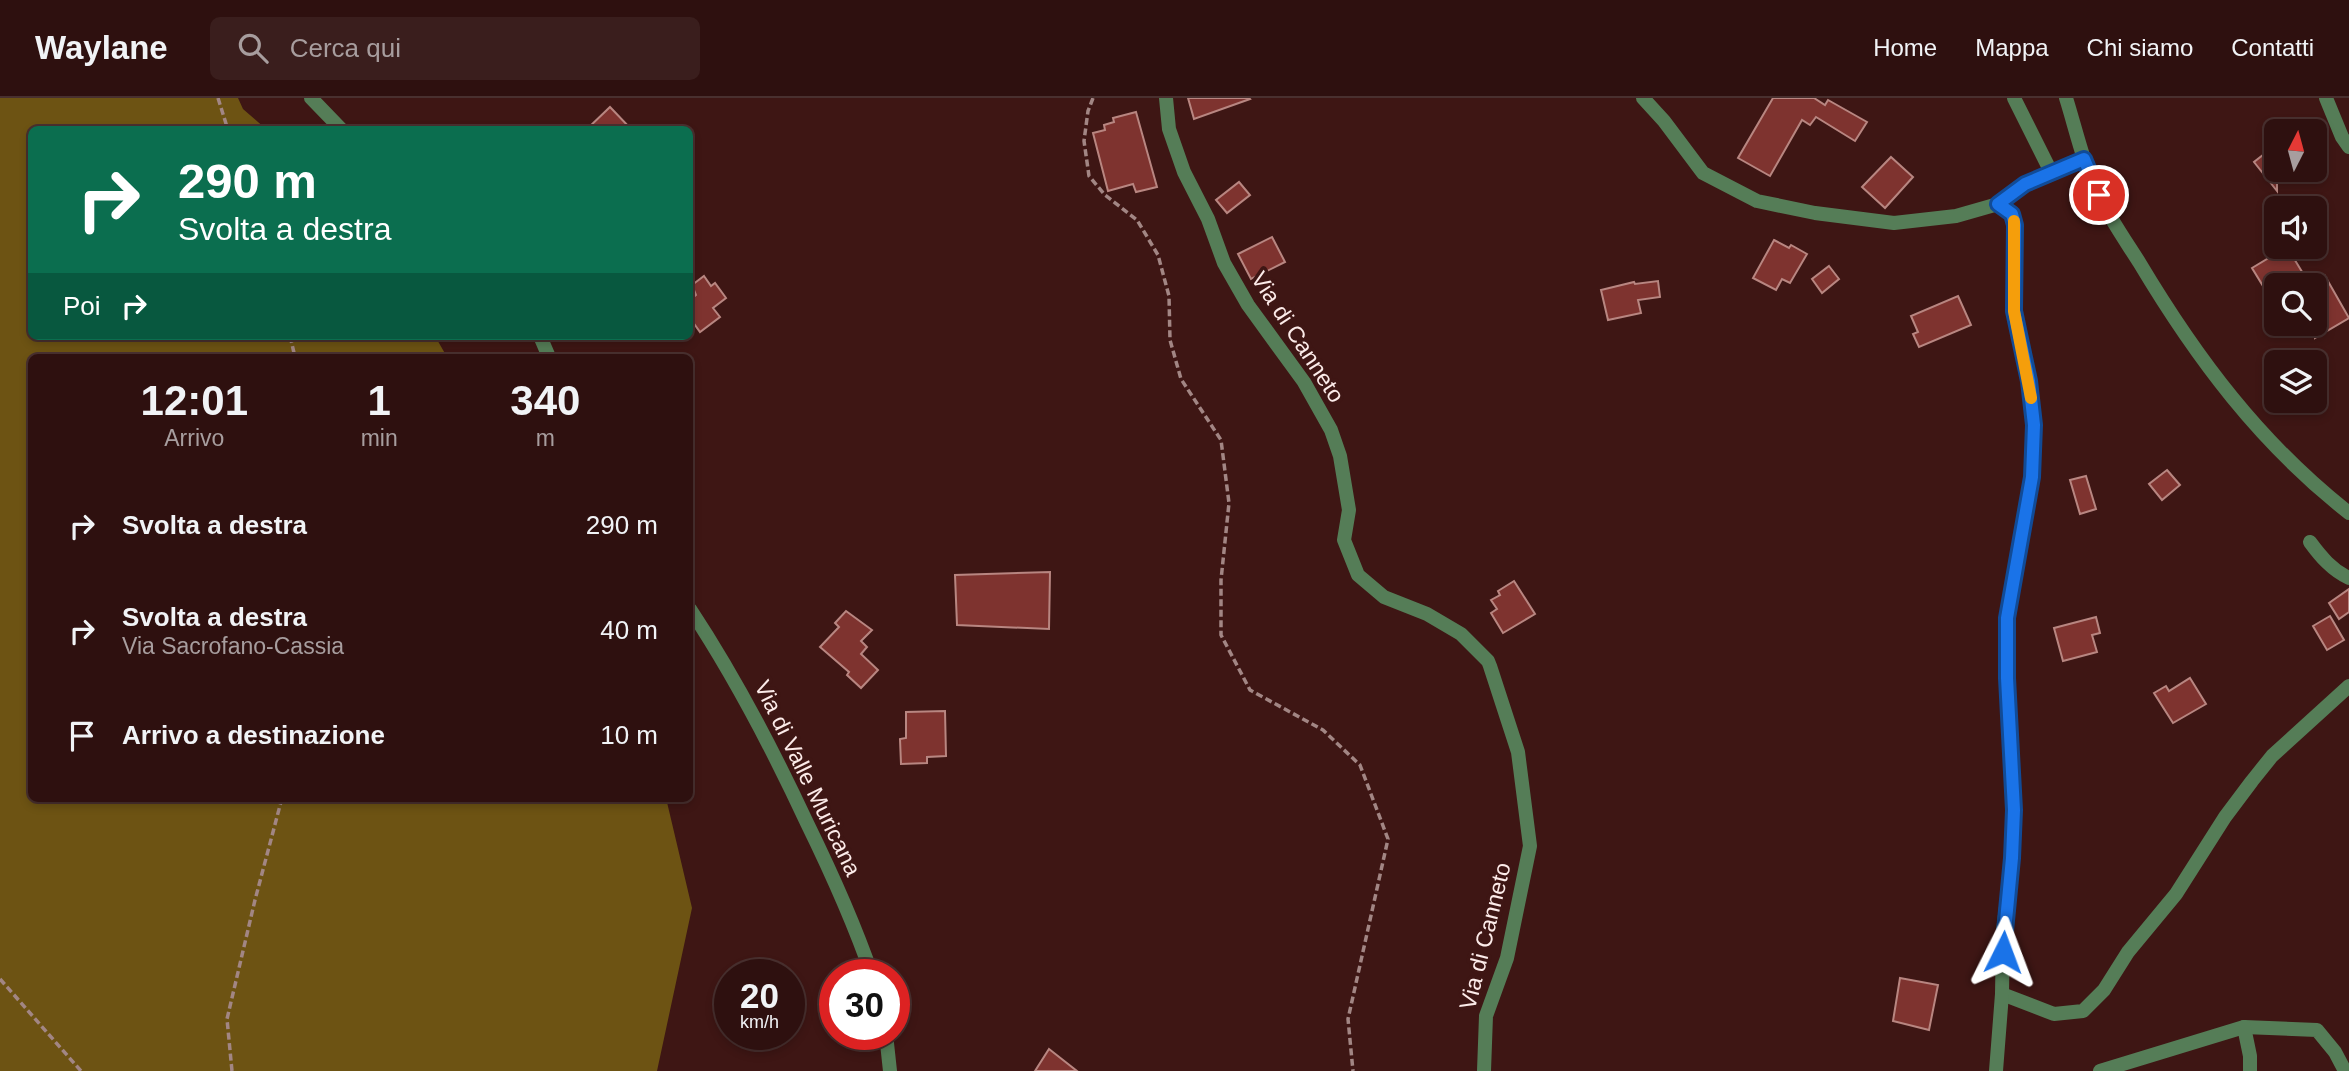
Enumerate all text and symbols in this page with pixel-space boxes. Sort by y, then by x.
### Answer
search box [210,17,700,80]
text: Waylane [35,29,168,66]
icon: search [234,29,272,67]
text: Cerca qui [290,33,401,63]
text: Home [1873,34,1937,61]
text: Mappa [1975,34,2049,61]
text: Chi siamo [2087,34,2193,61]
text: Contatti [2231,34,2314,61]
north arrow [2264,119,2328,182]
map controls [2264,119,2327,413]
icon: right [63,154,154,245]
text: 290 m [178,154,317,208]
pin [2069,165,2129,225]
icon: arrive [2080,176,2118,214]
button: sound [2264,196,2327,259]
text: Svolta a destra [178,211,391,247]
street label: Via di Canneto [1246,267,1350,407]
button: search [2264,273,2327,336]
icon: right [115,287,153,325]
text: Poi [63,291,101,321]
button: layers [2264,350,2327,413]
text: 12:01 [141,377,248,424]
text: 1 [367,377,391,424]
text: 340 [510,377,580,424]
text: Arrivo [164,425,224,451]
text: min [361,425,398,451]
text: m [536,425,555,451]
icon: right [63,507,101,545]
text: Svolta a destra [122,510,307,540]
text: 290 m [586,510,658,540]
text: Svolta a destra [122,602,307,632]
icon: right [63,612,101,650]
text: 40 m [600,615,658,645]
text: Via Sacrofano-Cassia [122,633,344,659]
street label: Via di Valle Muricana [749,676,867,880]
icon: arrive [63,717,101,755]
text: Arrivo a destinazione [122,720,385,750]
text: 10 m [600,720,658,750]
street label: Via di Canneto [1454,860,1516,1012]
position arrow [1966,915,2040,989]
speed limit sign: 30 [819,959,910,1050]
text: 20 [740,976,779,1015]
text: km/h [740,1012,779,1032]

